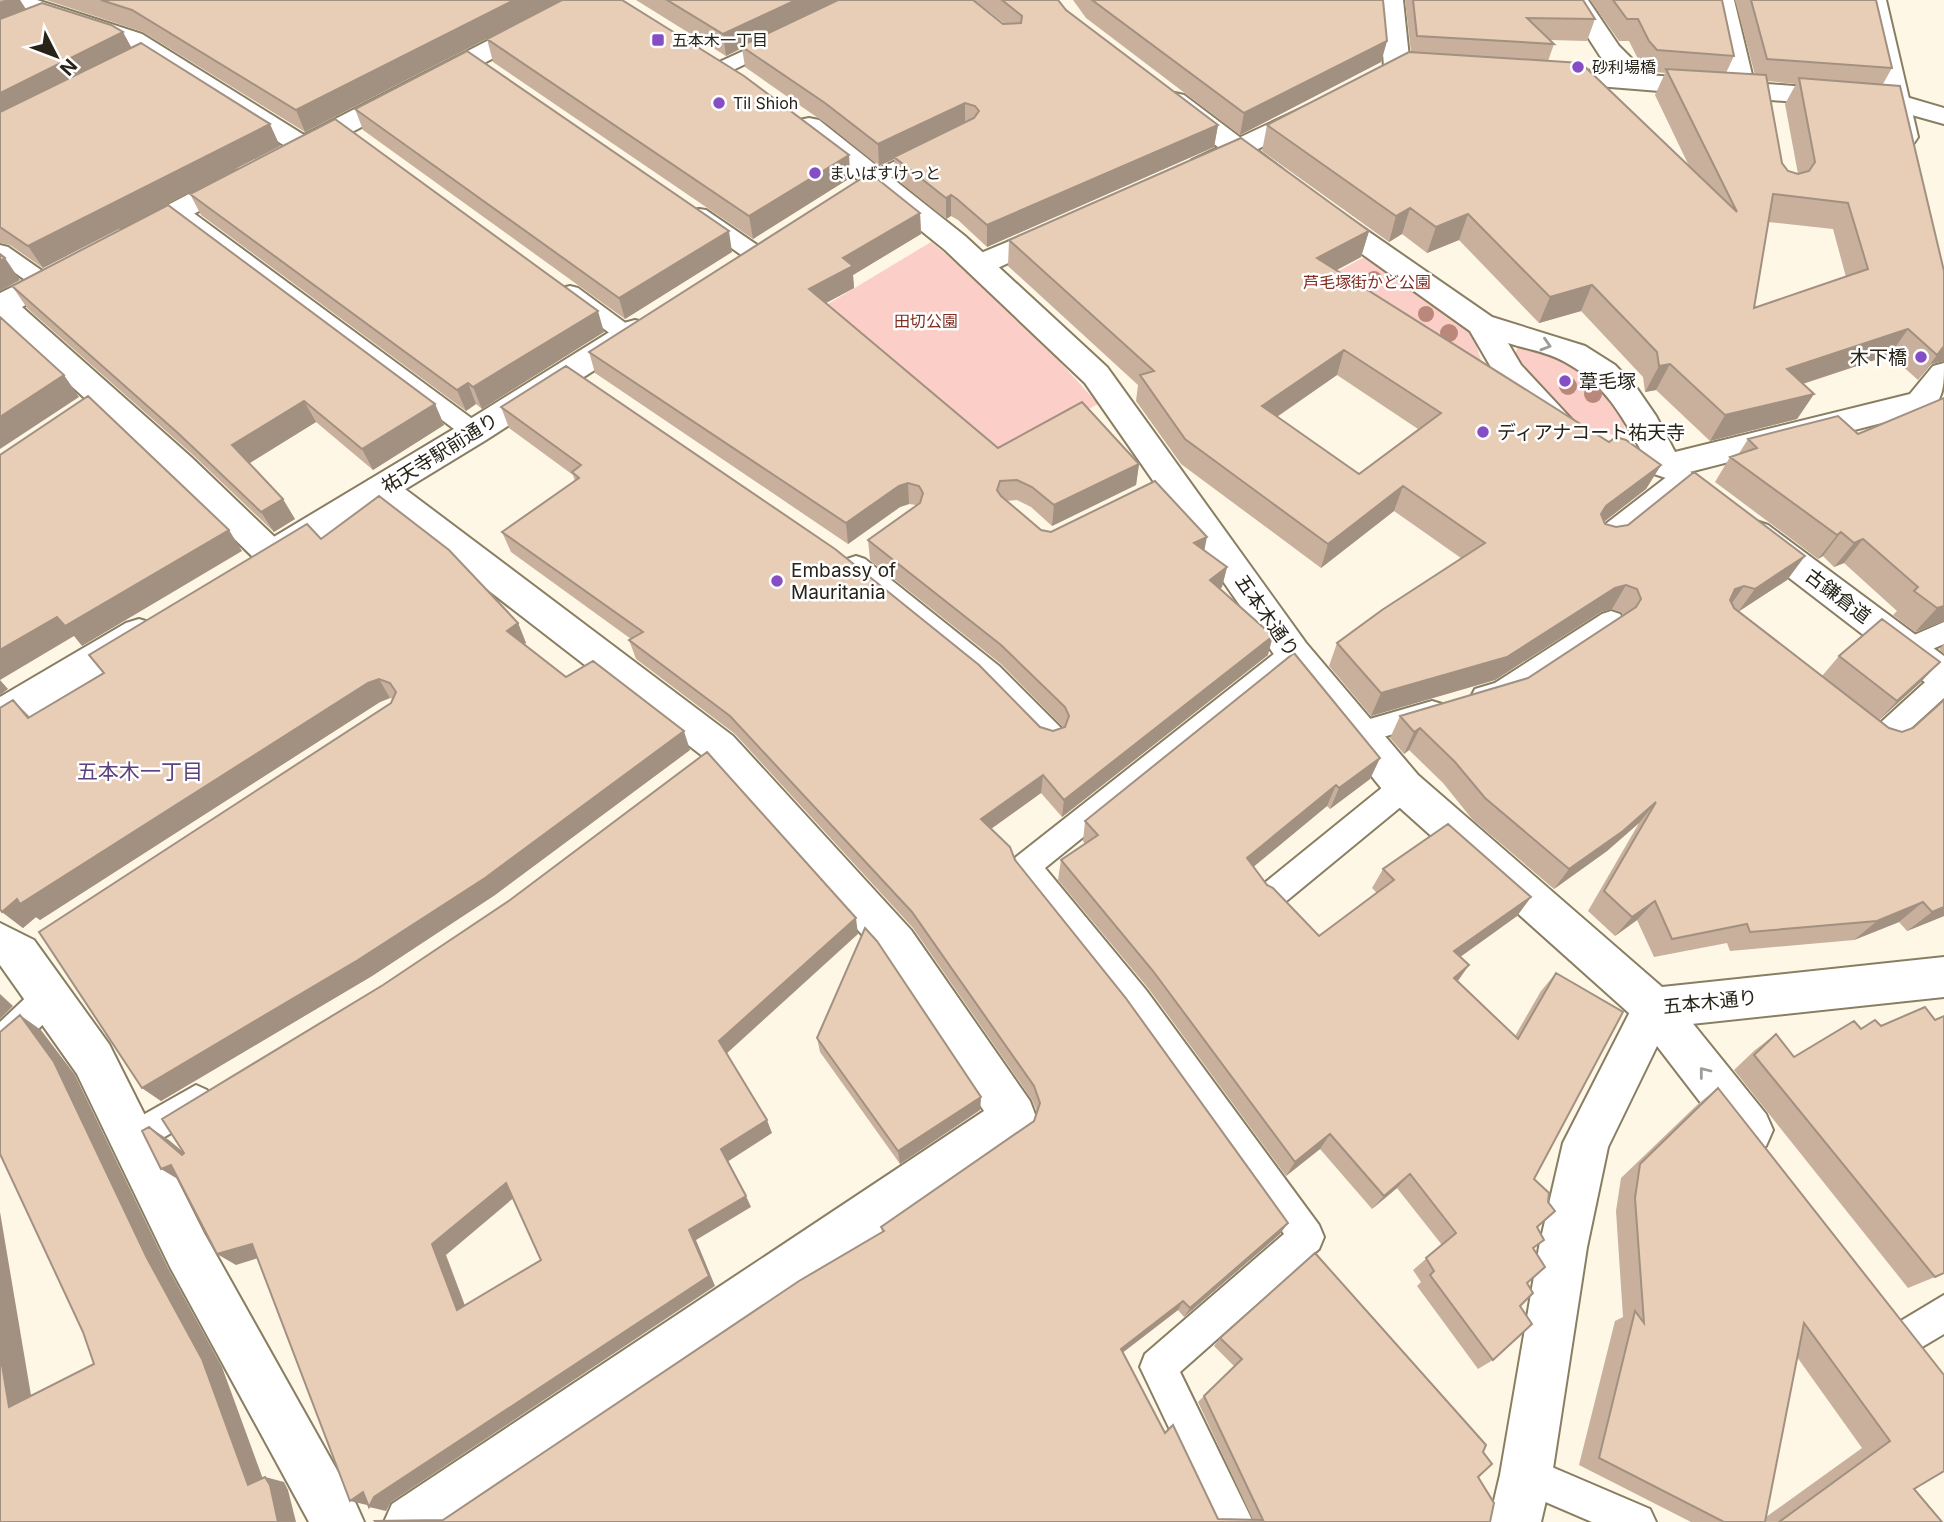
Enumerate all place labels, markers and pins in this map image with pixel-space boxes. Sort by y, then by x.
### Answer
place label: 五本木一丁目 [672,30,768,50]
marker: 五本木一丁目 [650,32,666,48]
place label: 砂利場橋 [1592,57,1656,77]
marker: 砂利場橋 [1570,59,1586,75]
place label: Til Shioh [733,93,798,113]
marker: Til Shioh [711,95,727,111]
place label: まいばすけっと [829,163,941,183]
marker: まいばすけっと [807,165,823,181]
place label: 木下橋 [1850,346,1907,369]
marker: 木下橋 [1913,349,1929,365]
place label: 葦毛塚 [1579,370,1636,393]
marker: 葦毛塚 [1557,373,1573,389]
place label: ディアナコート祐天寺 [1497,421,1685,444]
marker: ディアナコート祐天寺 [1475,424,1491,440]
place label: Embassy of Mauritania [791,559,896,604]
marker: Embassy of Mauritania [769,573,785,589]

